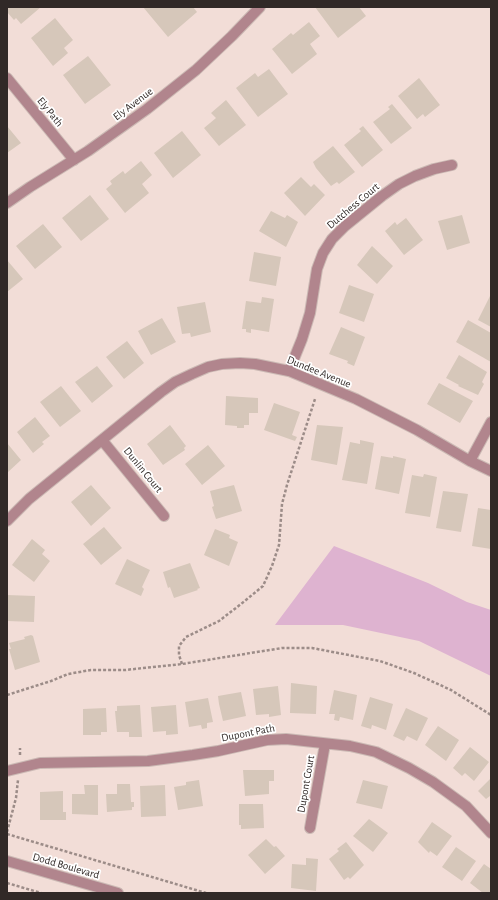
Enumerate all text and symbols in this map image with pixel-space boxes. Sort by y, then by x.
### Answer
street label: Ely Avenue [110,85,156,123]
street label: Ely Path [34,95,66,129]
street label: Dutchess Court [324,180,382,232]
street label: Dundee Avenue [285,353,353,391]
street label: Dunlin Court [121,445,165,495]
street label: Dupont Path [220,721,276,745]
street label: Dupont Court [294,754,318,814]
street label: Dodd Boulevard [31,850,101,882]

